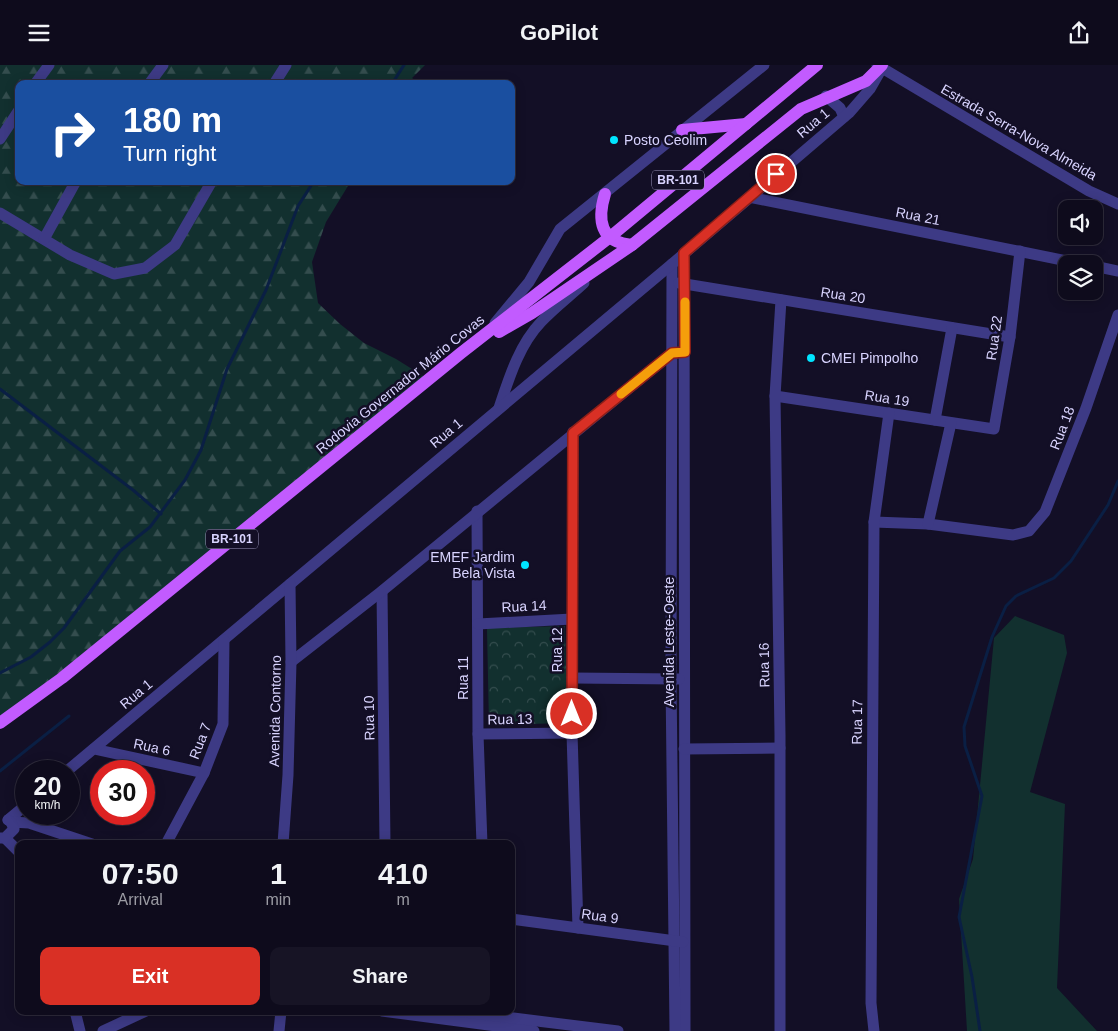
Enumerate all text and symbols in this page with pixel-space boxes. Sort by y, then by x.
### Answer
icon: menu [25,19,53,47]
icon: share [1065,19,1093,47]
text: GoPilot [520,20,598,45]
street label: Estrada Serra-Nova Almeida [938,81,1100,183]
icon: right [40,100,105,165]
text: 180 m [123,100,222,139]
street label: Rua 1 [794,105,833,141]
place label: Posto Ceolim [624,132,707,148]
marker: Posto Ceolim [608,134,620,146]
text: Turn right [123,141,216,166]
pin [755,153,797,195]
icon: arrive [762,160,790,188]
road number: BR-101 [652,171,704,189]
map controls [1058,200,1103,300]
button: sound [1058,200,1103,245]
street label: Rua 21 [894,204,942,228]
button: layers [1058,255,1103,300]
street label: Rua 20 [819,284,867,306]
street label: Rodovia Governador Mário Covas [313,311,487,457]
street label: Rua 22 [983,314,1005,361]
place label: CMEI Pimpolho [821,350,918,366]
marker: CMEI Pimpolho [805,352,817,364]
street label: Rua 19 [863,387,911,409]
street label: Rua 18 [1046,404,1078,452]
street label: Rua 1 [427,415,466,451]
road number: BR-101 [206,529,258,549]
place label: EMEF Jardim Bela Vista [430,549,515,581]
marker: EMEF Jardim Bela Vista [519,559,531,571]
street label: Avenida Leste-Oeste [661,577,677,707]
street label: Rua 14 [501,597,547,615]
street label: Rua 12 [549,627,565,673]
street label: Rua 16 [756,642,772,688]
street label: Avenida Contorno [266,655,284,767]
street label: Rua 11 [455,656,471,700]
street label: Rua 1 [117,676,156,712]
position arrow [545,687,597,739]
street label: Rua 10 [361,695,377,741]
street label: Rua 17 [849,699,865,745]
street label: Rua 13 [487,711,533,727]
street label: Rua 7 [186,720,214,761]
street label: Rua 6 [132,735,172,759]
speed limit sign: 30 [90,760,155,825]
text: 20 [34,772,61,800]
text: km/h [34,798,61,812]
text: 07:50 [102,857,179,890]
text: 1 [270,857,287,890]
text: 410 [378,857,428,890]
text: Arrival [118,891,163,908]
text: min [265,891,291,908]
text: m [396,891,410,908]
street label: Rua 9 [580,905,620,927]
button: Exit [40,947,260,1005]
button: Share [270,947,490,1005]

